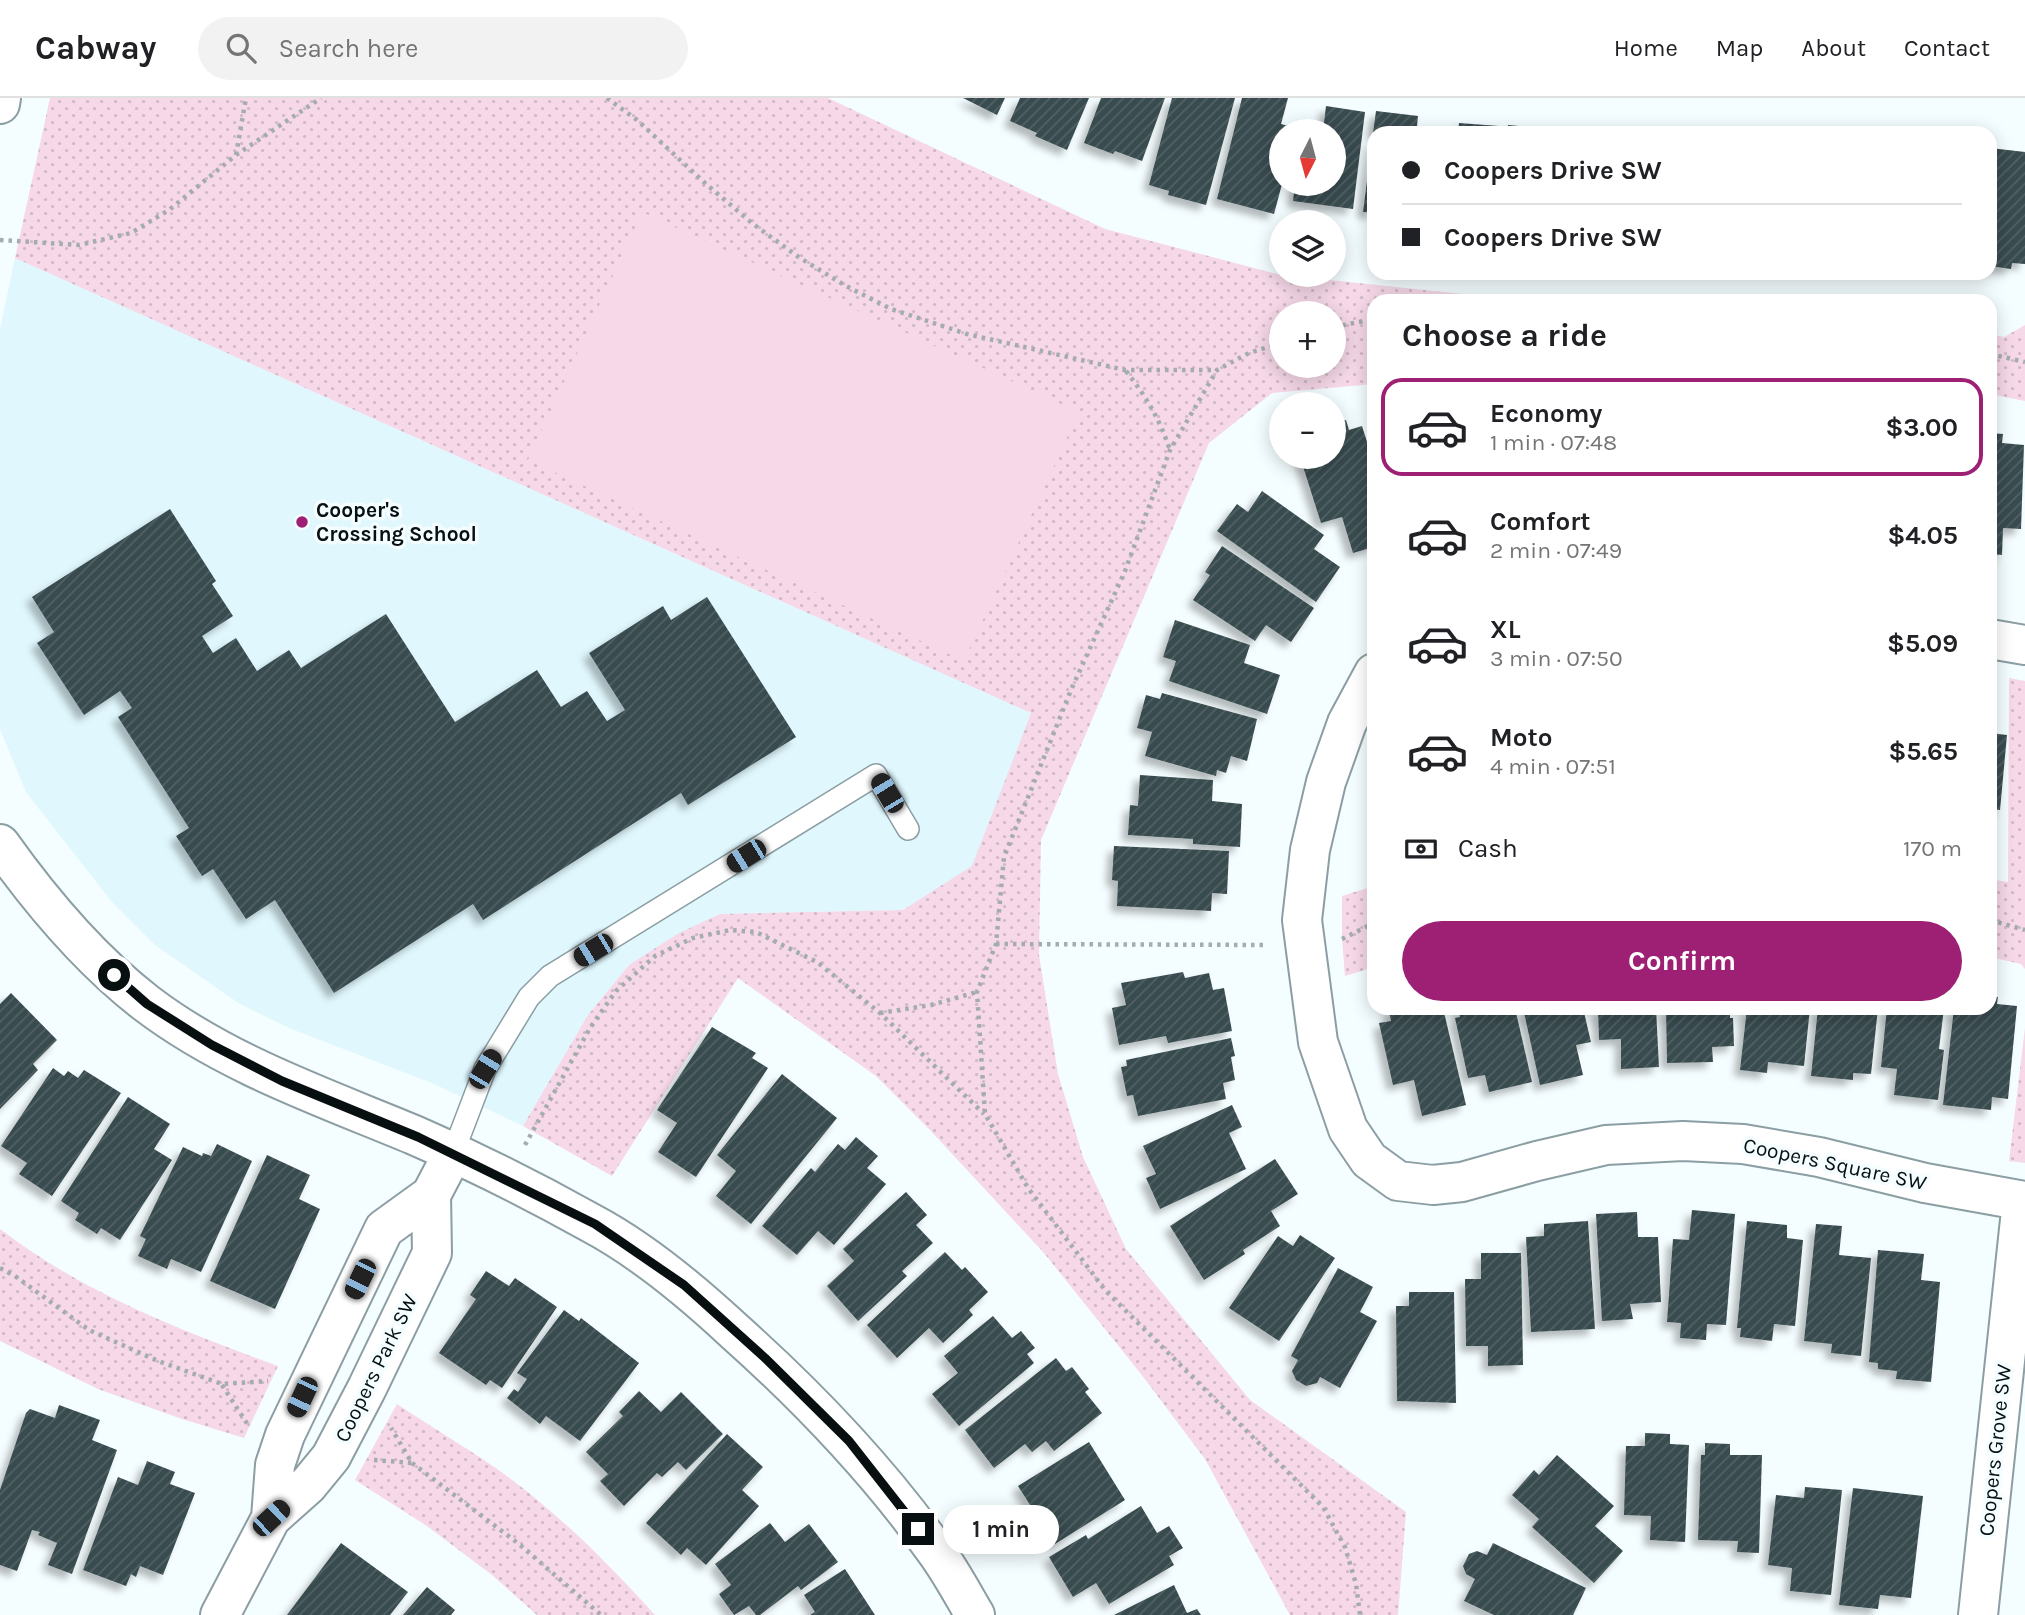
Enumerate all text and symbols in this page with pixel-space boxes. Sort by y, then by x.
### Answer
search box [198,17,688,80]
text: Cabway [35,29,156,67]
icon: search [222,29,260,67]
text: Search here [278,33,418,64]
text: Home [1614,34,1678,62]
text: Map [1716,34,1763,62]
text: About [1801,34,1866,62]
text: Contact [1904,34,1990,62]
north arrow [1269,119,1346,196]
map controls [1269,119,1346,469]
text: Coopers Drive SW [1444,155,1662,186]
button: layers [1269,210,1346,287]
text: Coopers Drive SW [1444,222,1662,253]
button: + [1269,301,1346,378]
text: Choose a ride [1402,317,1607,354]
button: − [1269,392,1346,469]
icon: car [1406,396,1469,459]
text: Economy [1490,398,1602,429]
text: $3.00 [1885,412,1958,443]
text: 1 min · 07:48 [1490,429,1617,456]
place label: Cooper's Crossing School [316,498,477,546]
icon: car [1406,504,1469,567]
text: Comfort [1490,506,1591,537]
marker: Cooper's Crossing School [294,514,310,530]
text: $4.05 [1887,520,1958,551]
text: 2 min · 07:49 [1490,537,1622,564]
icon: car [1406,612,1469,675]
text: XL [1490,614,1521,645]
text: $5.09 [1887,628,1958,659]
text: 3 min · 07:50 [1490,645,1623,672]
icon: car [1406,720,1469,783]
text: Moto [1490,722,1552,753]
text: $5.65 [1888,736,1958,767]
text: 4 min · 07:51 [1490,753,1616,780]
car [868,770,907,816]
icon: cash [1402,830,1440,868]
text: Cash [1458,833,1518,864]
text: 170 m [1903,835,1962,862]
car [723,836,770,876]
button: Confirm [1402,921,1962,1001]
car [570,930,617,970]
route start [98,959,130,991]
car [466,1046,505,1092]
street label: Coopers Square SW [1741,1133,1929,1195]
car [342,1256,379,1302]
street label: Coopers Park SW [330,1290,422,1446]
street label: Coopers Grove SW [1974,1363,2016,1537]
car [284,1374,321,1420]
car [249,1496,294,1540]
callout: 1 min [942,1504,1058,1554]
route end [902,1513,934,1545]
text: 1 min [972,1516,1030,1543]

